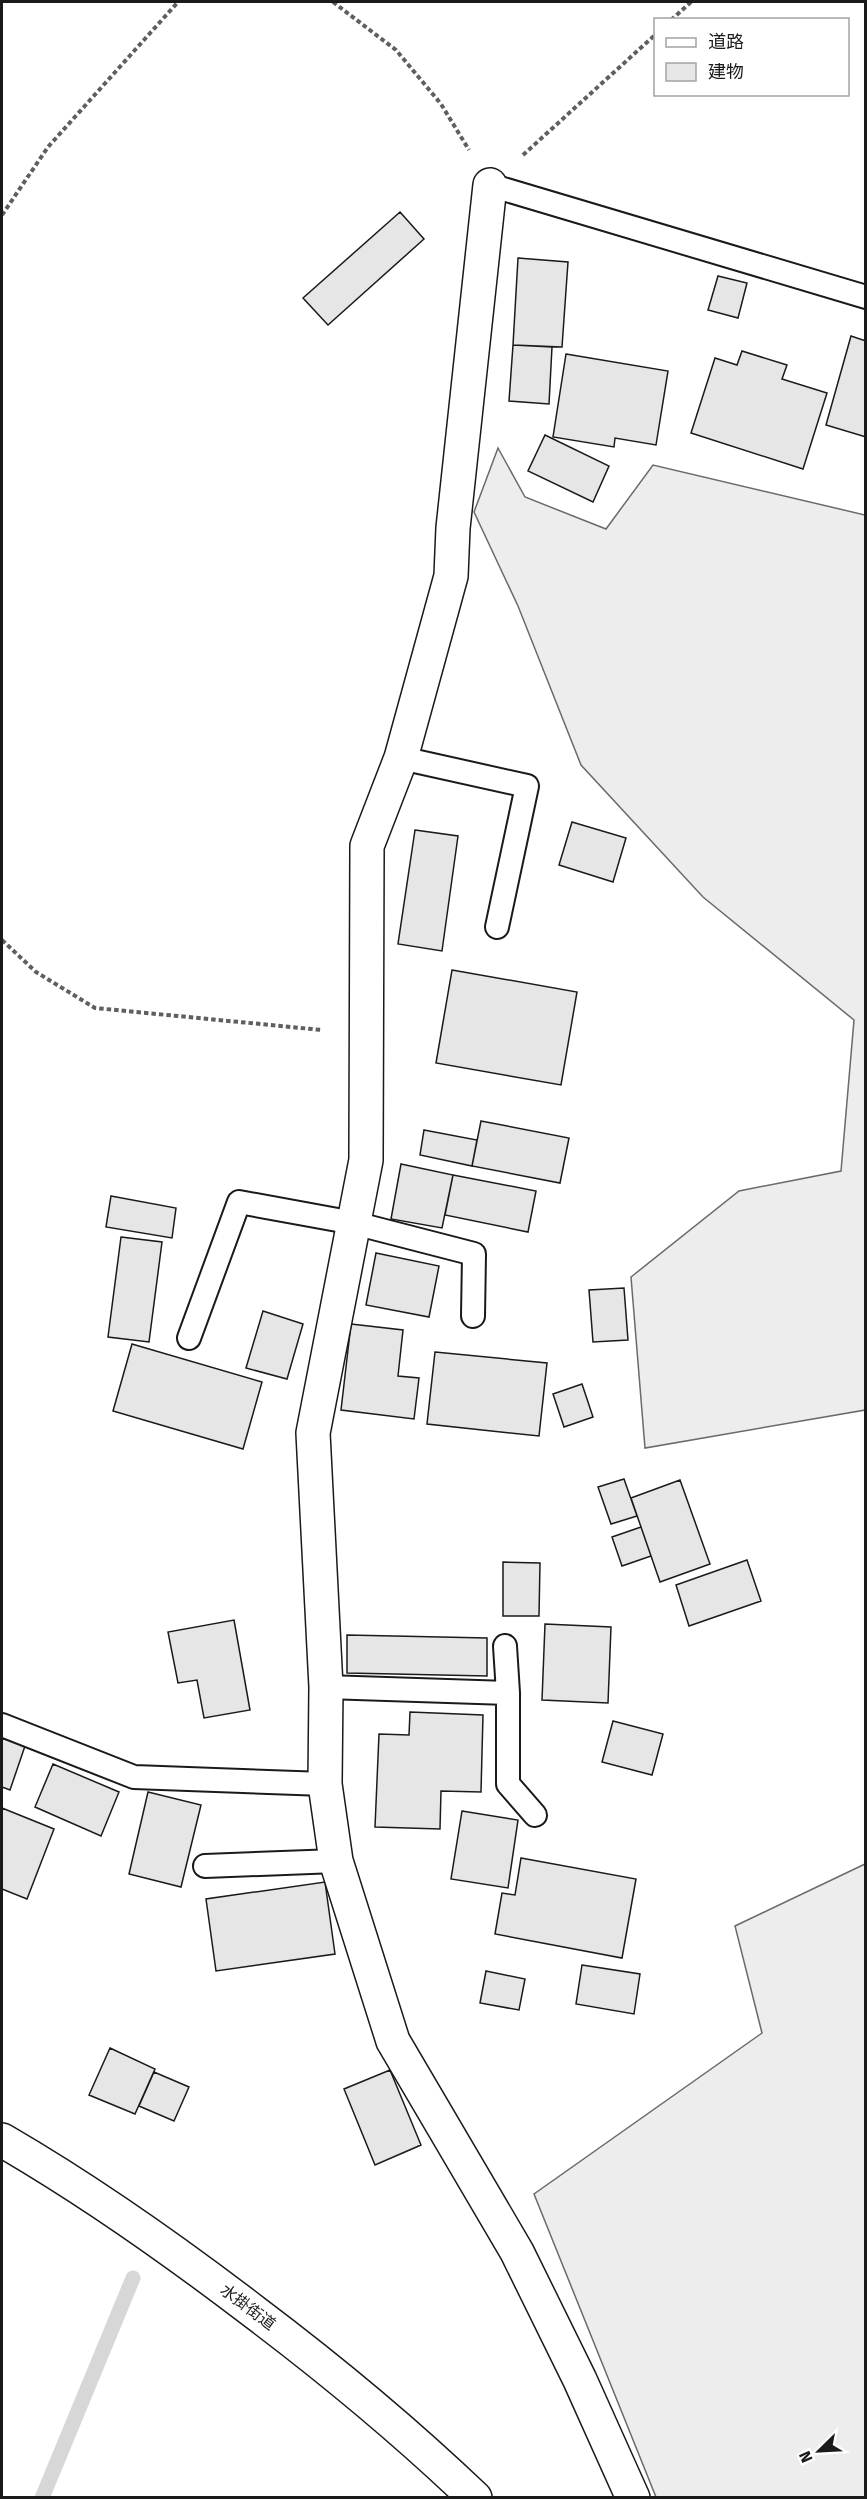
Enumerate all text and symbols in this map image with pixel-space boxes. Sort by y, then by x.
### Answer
legend [654,18,849,96]
text: 道路 [708,31,744,53]
text: 建物 [708,61,744,83]
street label: 水掛街道 [217,2280,279,2334]
north arrow [789,2421,849,2481]
text: N [795,2448,817,2466]

